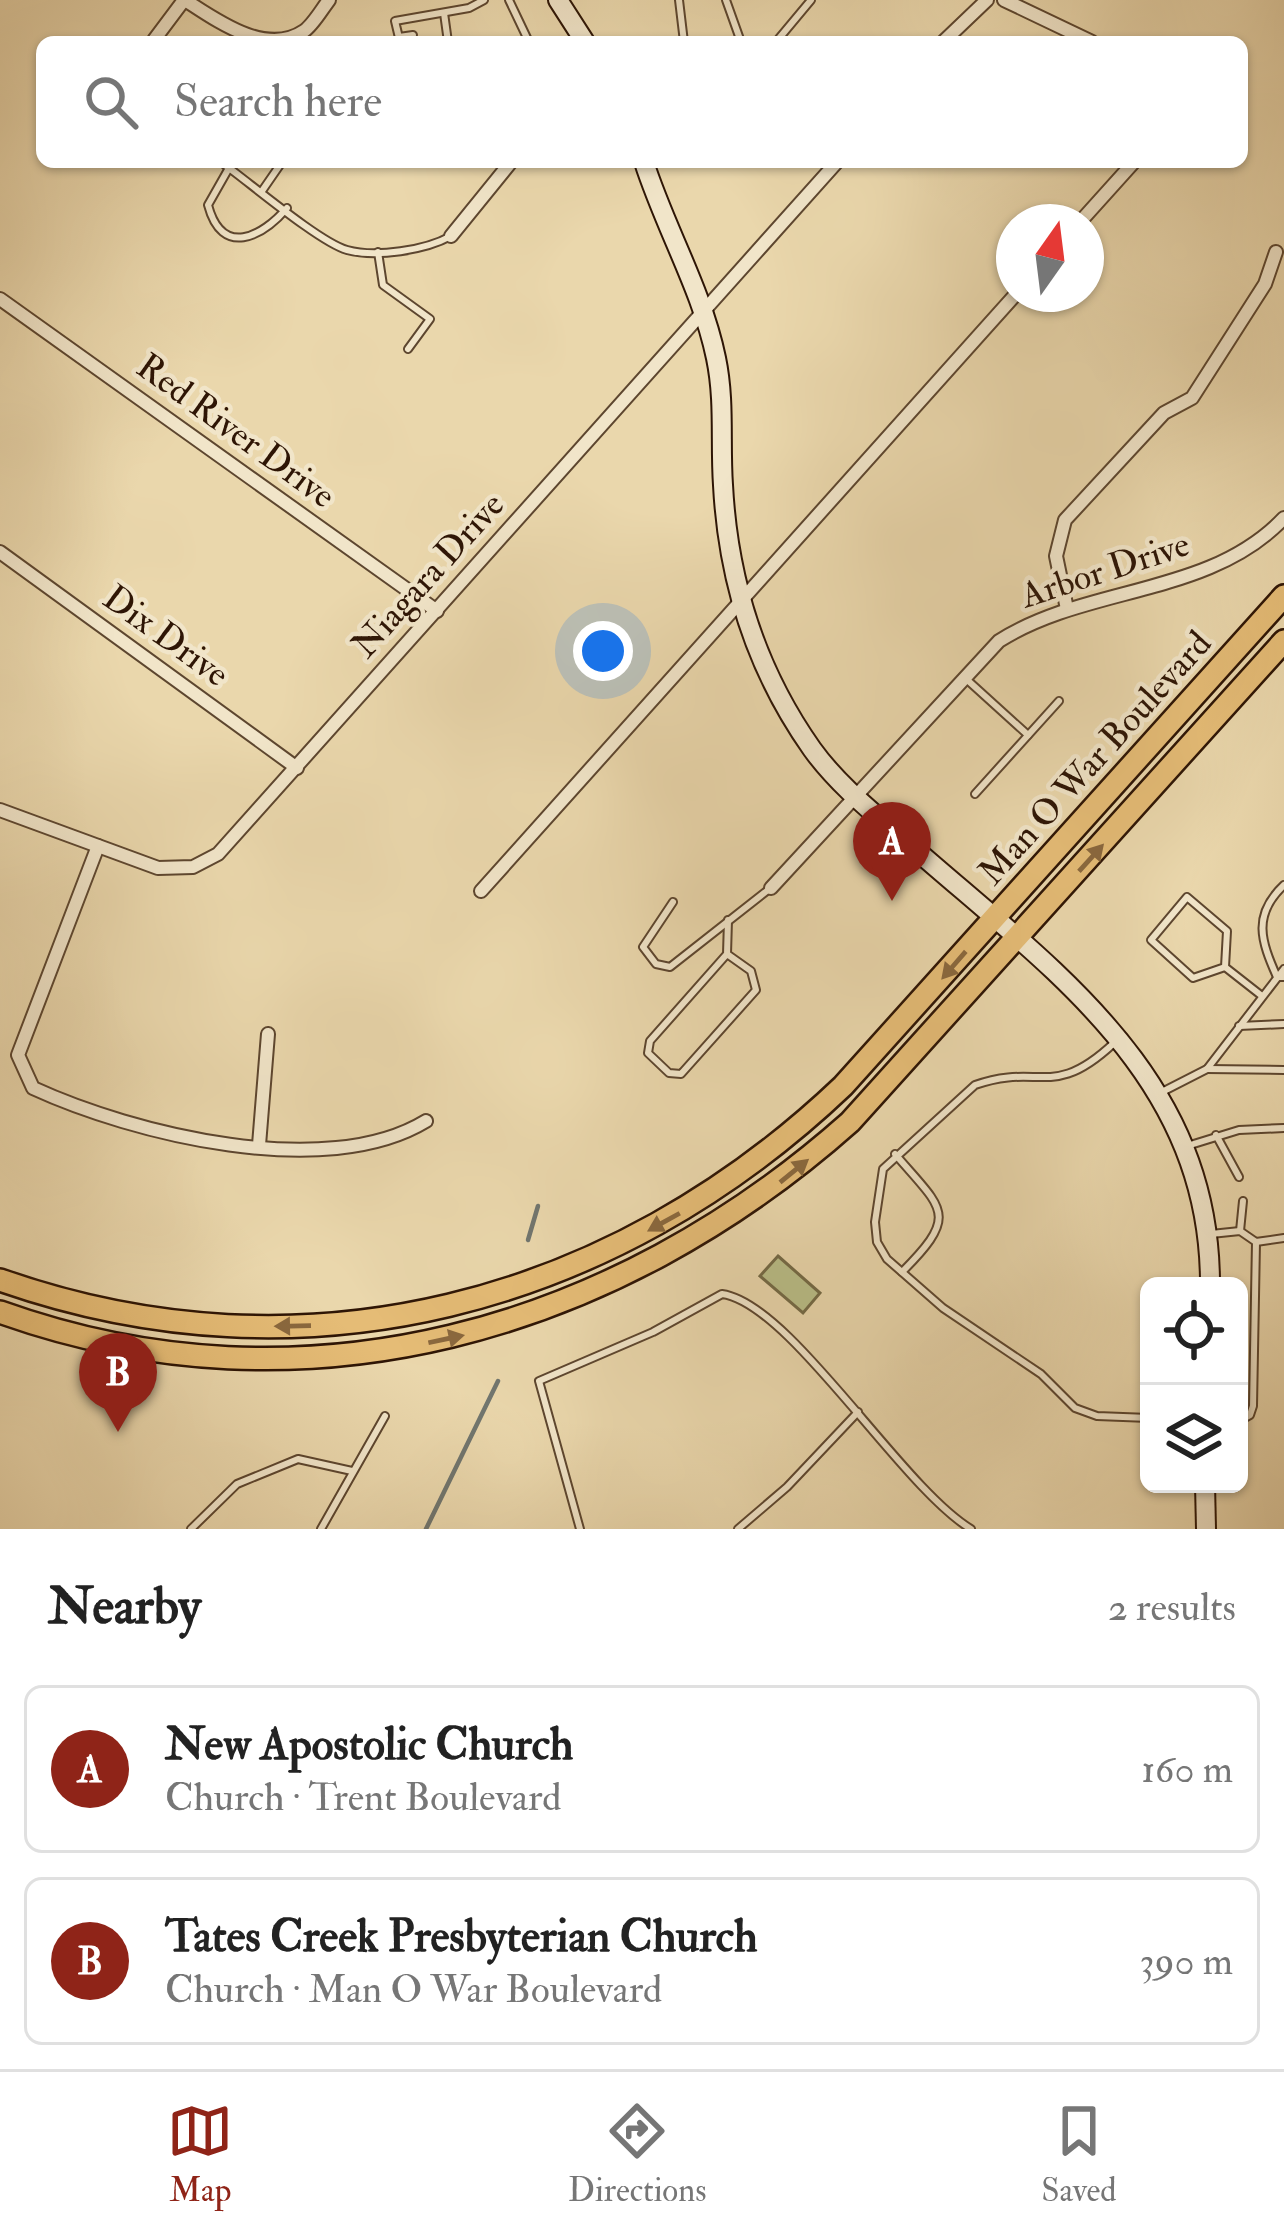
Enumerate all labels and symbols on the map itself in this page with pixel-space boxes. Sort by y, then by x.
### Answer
north arrow [996,204,1104,312]
street label: Red River Drive [128,344,344,518]
street label: Niagara Drive [342,483,514,667]
street label: Arbor Drive [1014,522,1195,619]
street label: Dix Drive [94,575,238,697]
your location [573,621,633,681]
street label: Man O War Boulevard [969,621,1221,894]
pin: A [853,802,931,901]
one-way arrow [1077,843,1104,872]
one-way arrow [941,950,968,980]
one-way arrow [779,1158,810,1184]
one-way arrow [647,1211,681,1232]
one-way arrow [273,1317,311,1336]
one-way arrow [428,1328,466,1347]
pin: B [79,1333,157,1432]

